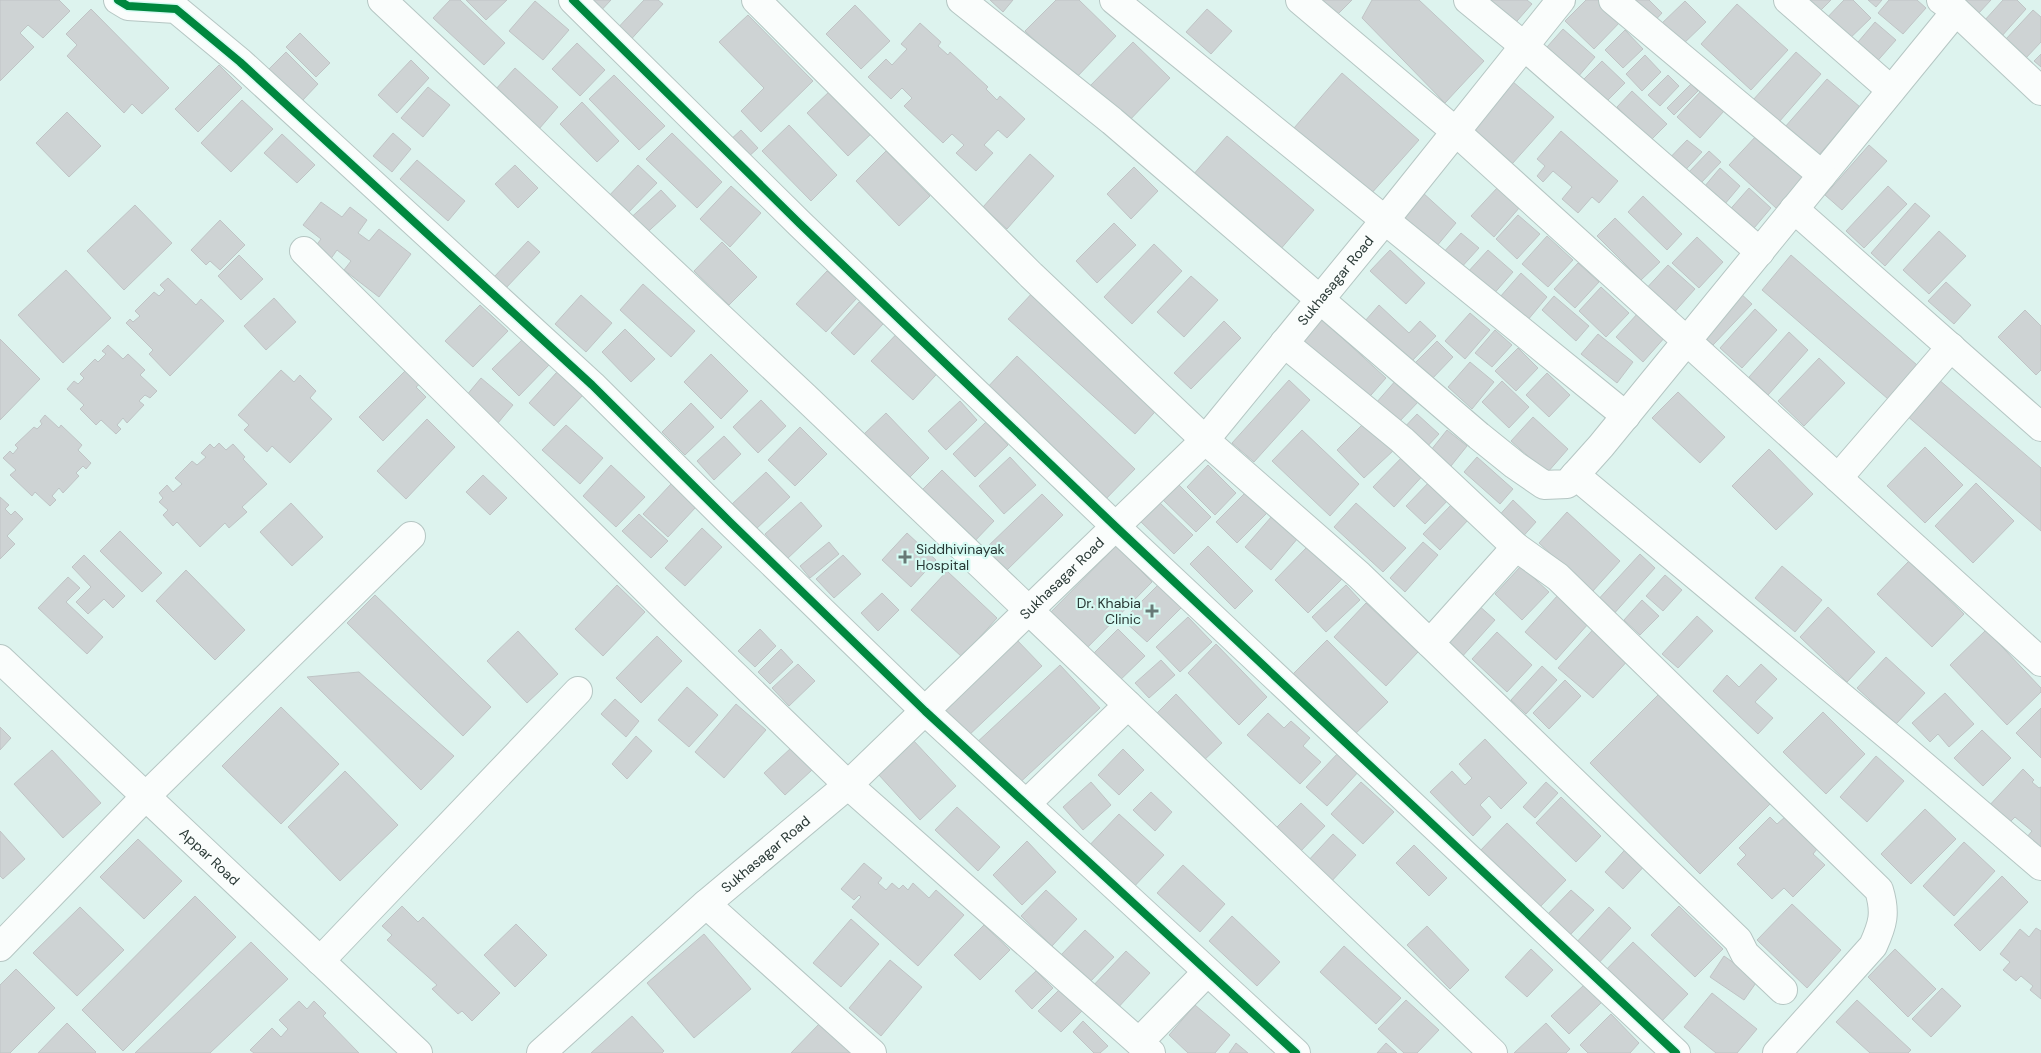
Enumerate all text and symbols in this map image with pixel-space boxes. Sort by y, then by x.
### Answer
street label: Sukhasagar Road [1293,232,1377,329]
street label: Sukhasagar Road [1016,533,1108,623]
place label: Siddhivinayak Hospital [916,540,1005,574]
marker: Siddhivinayak Hospital [898,550,912,564]
place label: Dr. Khabia Clinic [1077,594,1141,628]
marker: Dr. Khabia Clinic [1145,604,1159,618]
street label: Sukhasagar Road [717,812,814,897]
street label: Appar Road [176,824,243,889]

